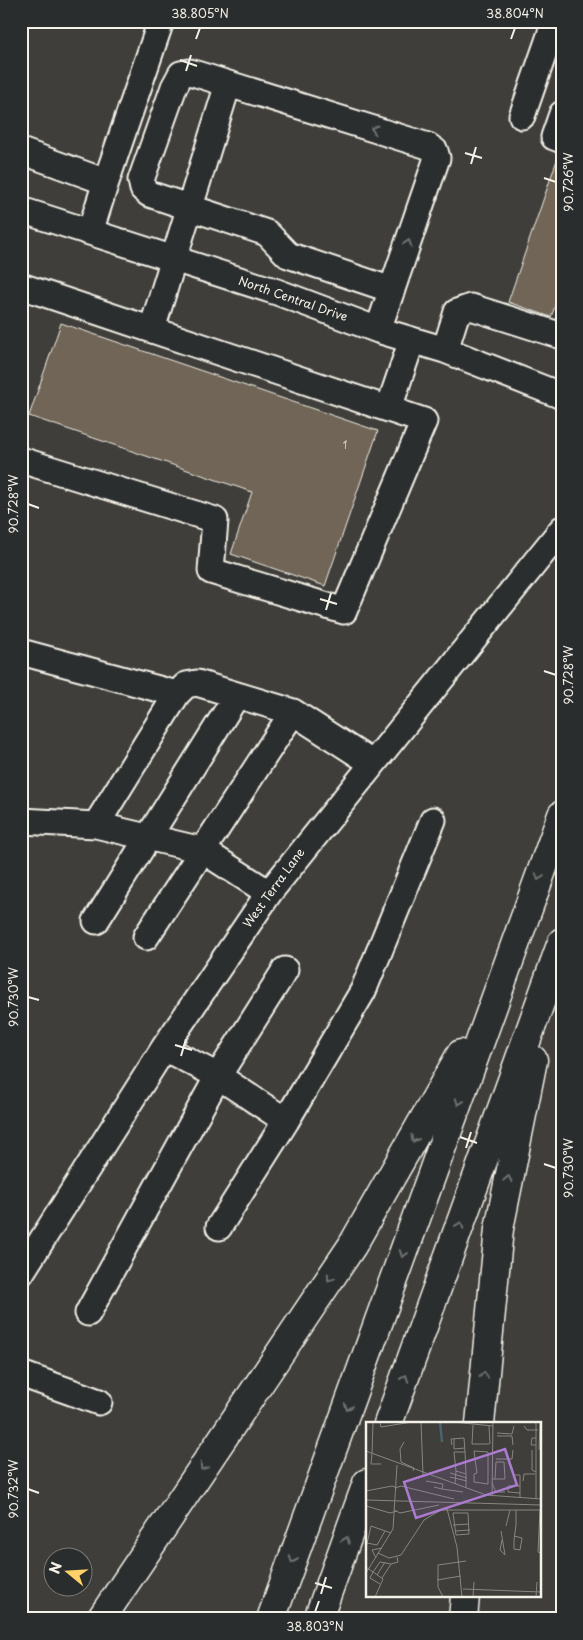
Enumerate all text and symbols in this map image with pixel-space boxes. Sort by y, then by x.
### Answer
text: 38.805°N [171,4,229,22]
text: 38.804°N [486,4,544,22]
one-way arrow [370,125,379,135]
text: 90.726°W [559,152,577,212]
one-way arrow [402,240,412,248]
street label: North Central Drive [236,271,350,325]
house number: 1 [343,437,347,452]
text: 90.728°W [4,474,22,534]
text: 90.728°W [559,645,577,705]
street label: West Terra Lane [238,843,309,931]
one-way arrow [535,872,545,881]
text: 90.730°W [4,966,22,1027]
one-way arrow [455,1097,465,1105]
one-way arrow [410,1133,420,1142]
text: 90.730°W [559,1137,577,1198]
one-way arrow [503,1175,513,1184]
one-way arrow [454,1221,464,1230]
one-way arrow [399,1250,409,1258]
one-way arrow [327,1272,336,1282]
one-way arrow [478,1371,489,1379]
one-way arrow [399,1374,409,1383]
one-way arrow [344,1402,354,1411]
inset map [366,1422,540,1598]
text: 90.732°W [4,1459,22,1519]
one-way arrow [200,1461,209,1470]
one-way arrow [340,1536,350,1545]
north arrow [42,1548,92,1598]
one-way arrow [288,1555,298,1564]
text: N [43,1559,67,1576]
text: 38.803°N [286,1617,344,1635]

